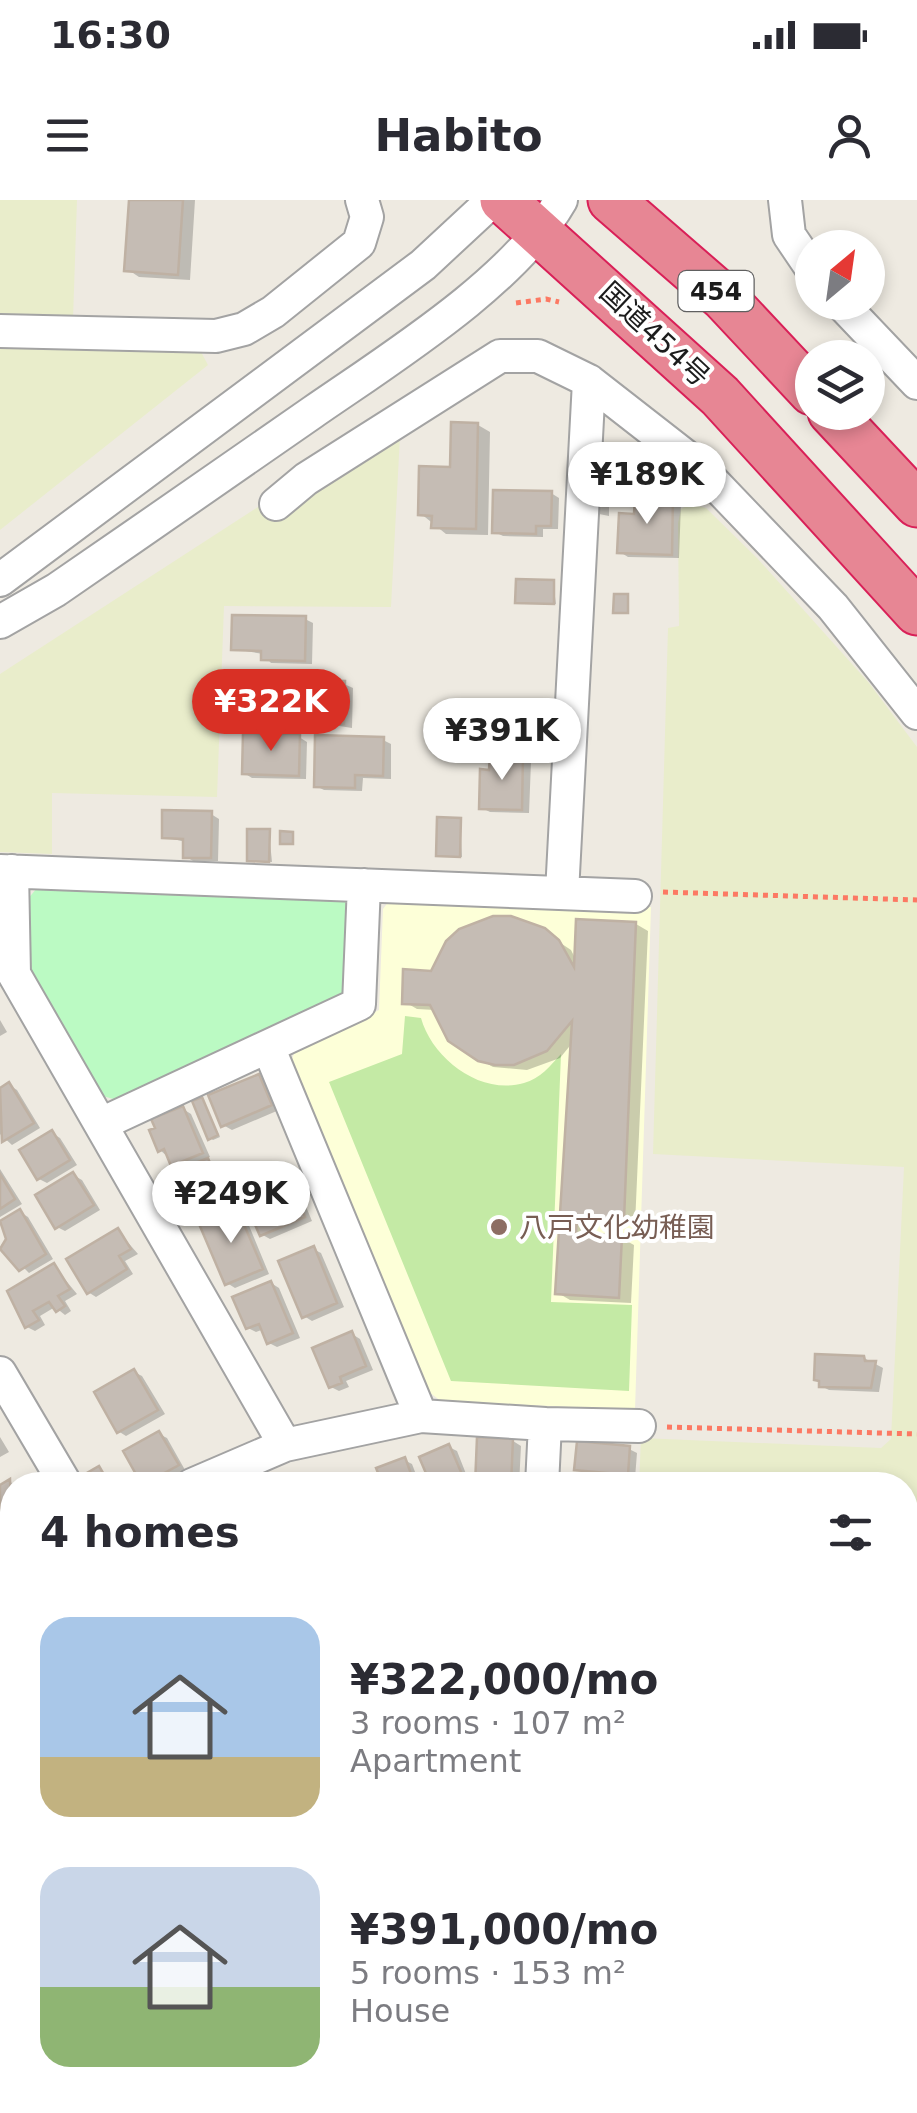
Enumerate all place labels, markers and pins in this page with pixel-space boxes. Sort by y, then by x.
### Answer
pin: ¥189K [577,442,717,527]
pin: ¥322K [201,669,341,754]
pin: ¥391K [432,698,572,783]
pin: ¥249K [161,1161,301,1246]
place label: 八戸文化幼稚園 [519,1211,715,1244]
marker: 八戸文化幼稚園 [488,1216,510,1238]

